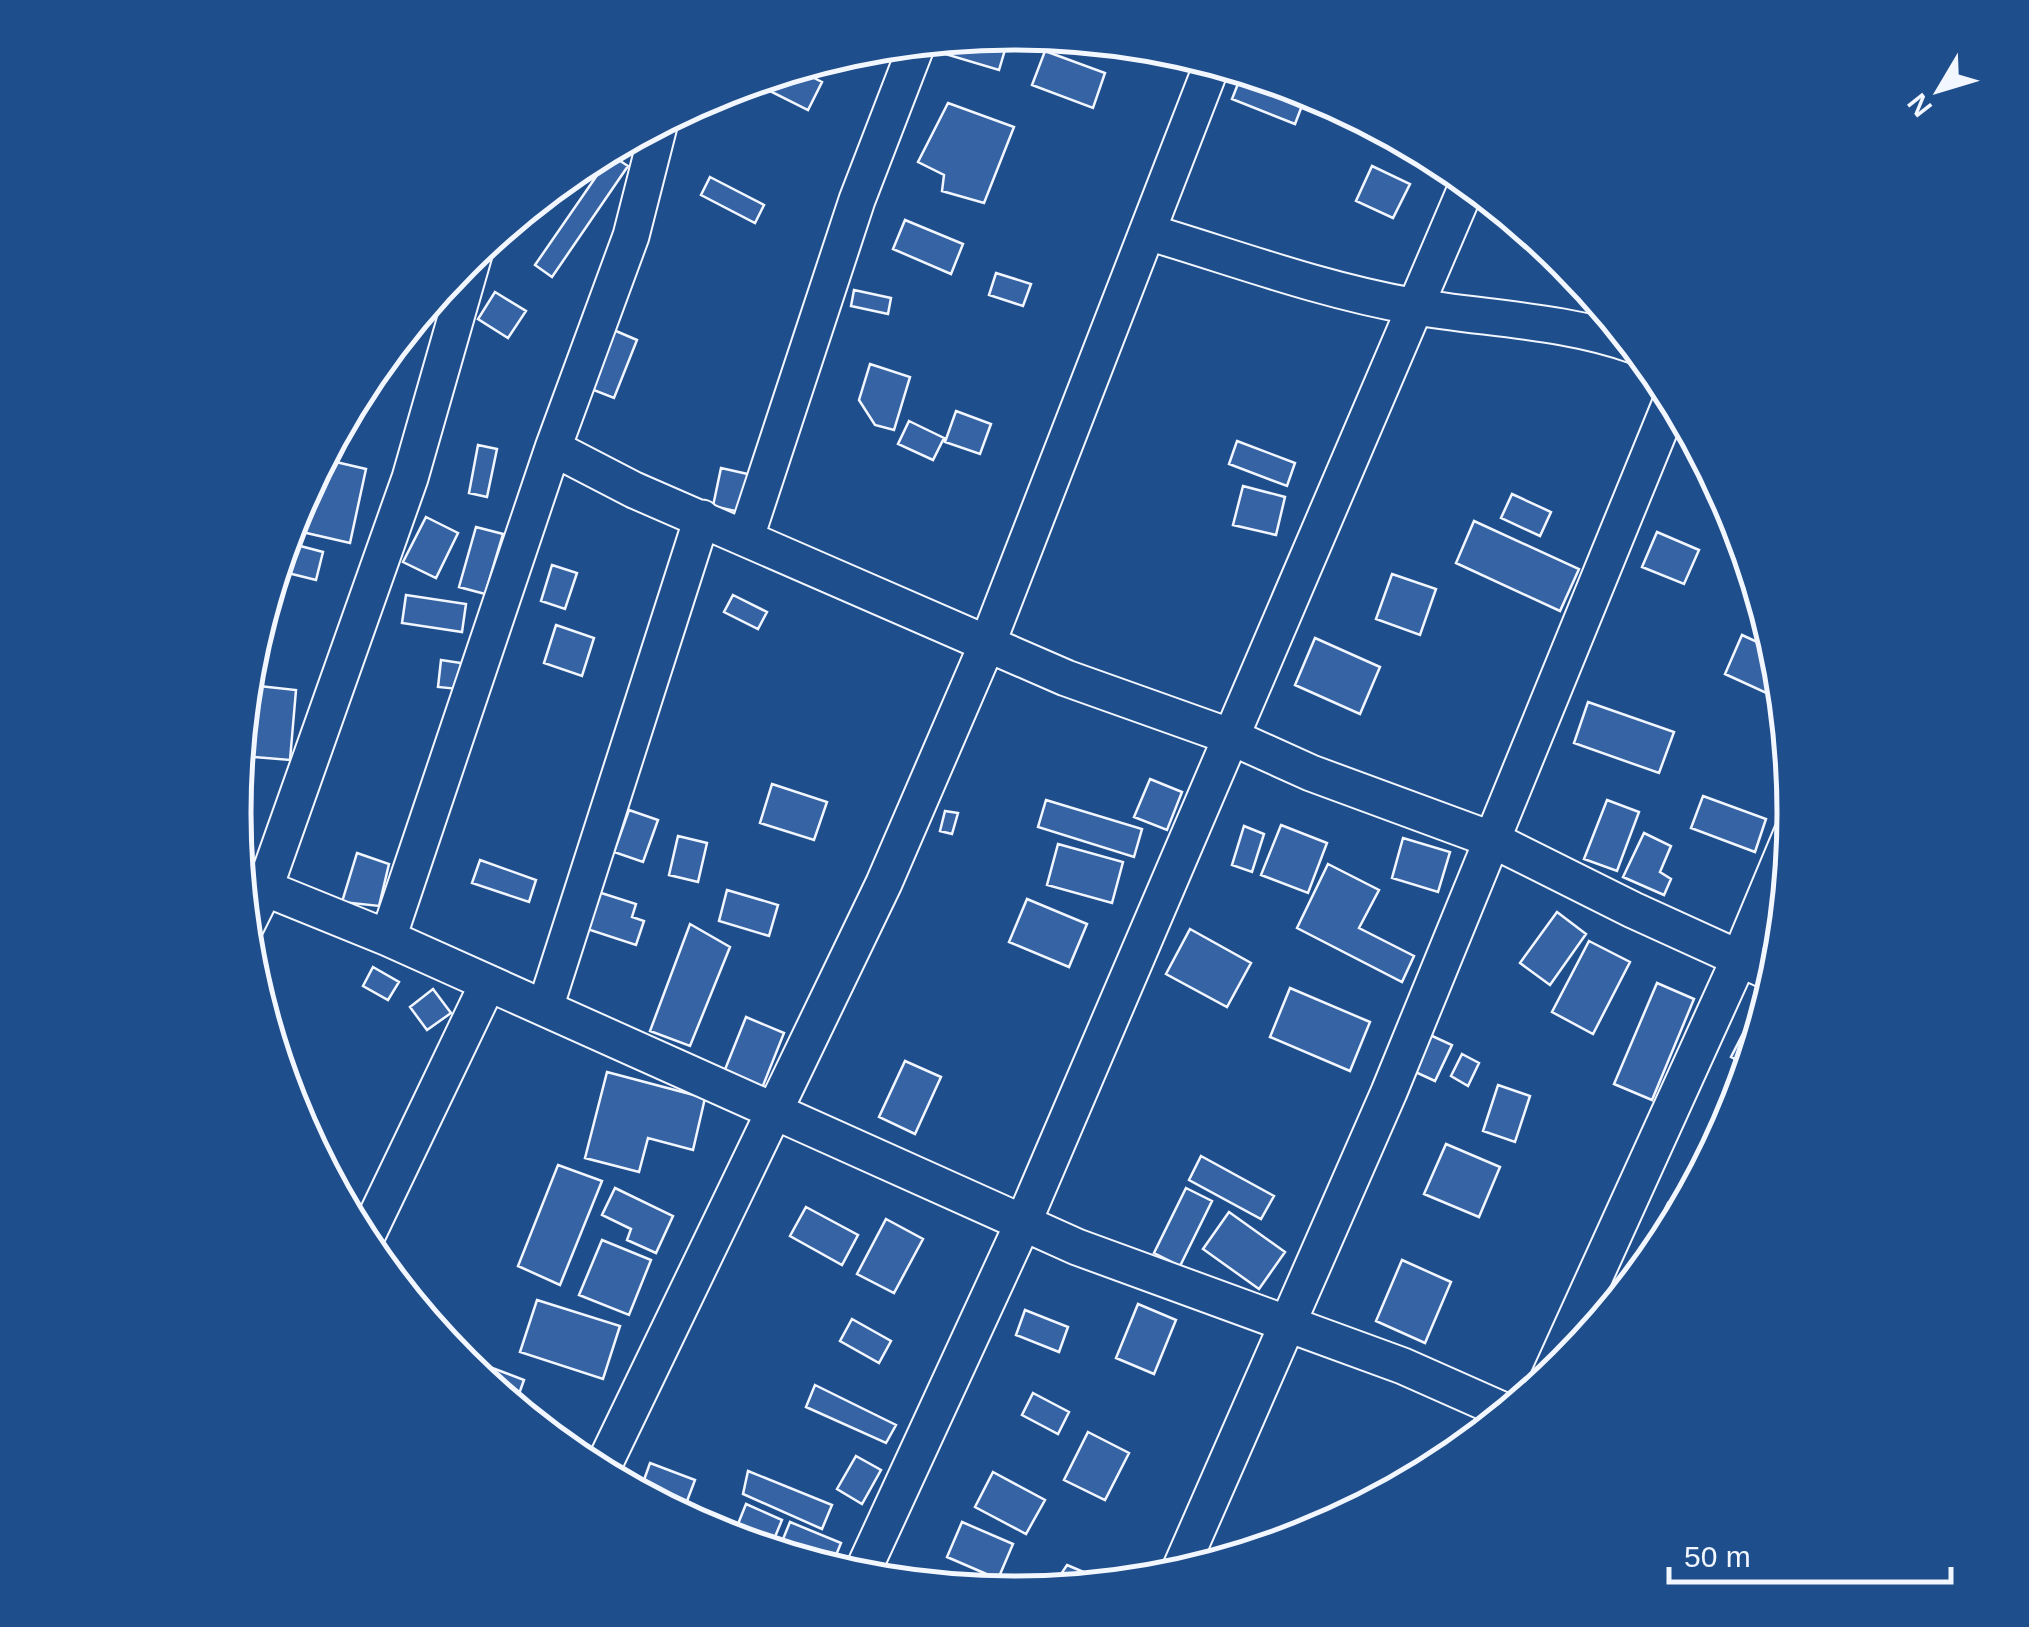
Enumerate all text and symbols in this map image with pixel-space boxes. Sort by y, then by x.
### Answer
north arrow [1889,40,1989,140]
text: N [1901,88,1938,123]
scale bar [1669,1522,1952,1584]
text: 50 m [1684,1540,1751,1573]

